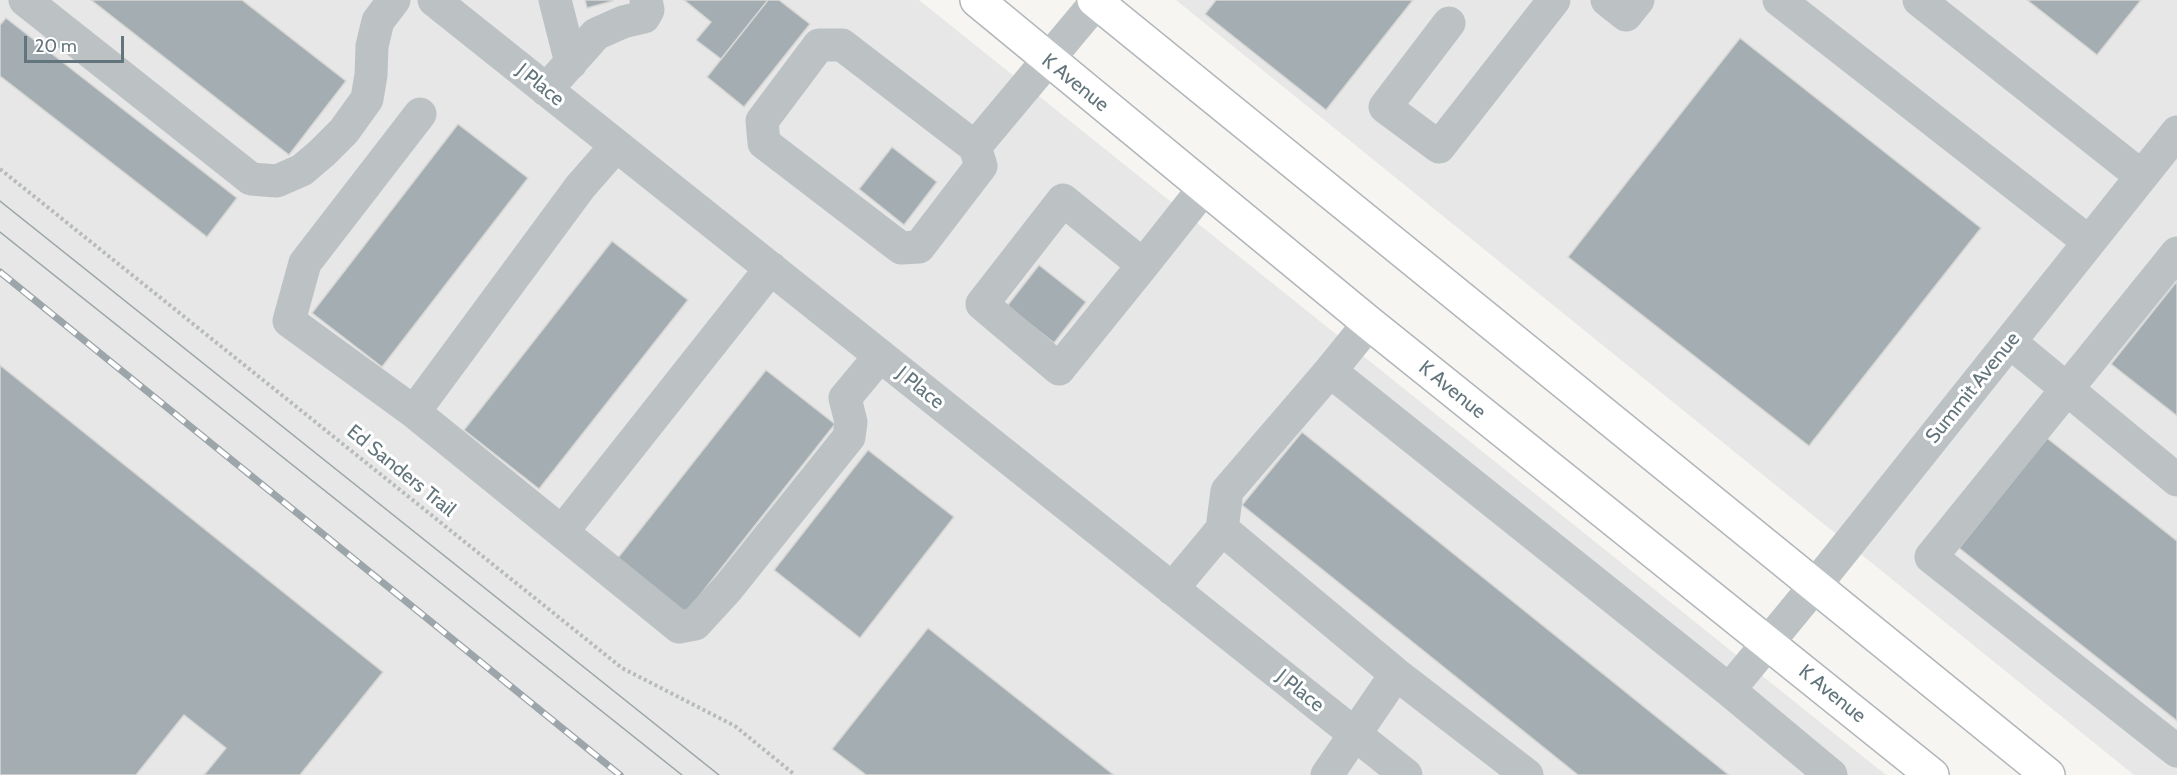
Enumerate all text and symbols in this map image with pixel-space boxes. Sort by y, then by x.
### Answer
scale bar [27,24,128,62]
text: 20 m [35,35,77,57]
street label: K Avenue [1037,49,1113,117]
street label: J Place [511,59,569,111]
street label: Summit Avenue [1921,328,2025,448]
street label: K Avenue [1414,356,1490,424]
street label: J Place [891,362,949,414]
street label: Ed Sanders Trail [342,420,460,522]
street label: K Avenue [1794,660,1870,728]
street label: J Place [1271,665,1329,717]

